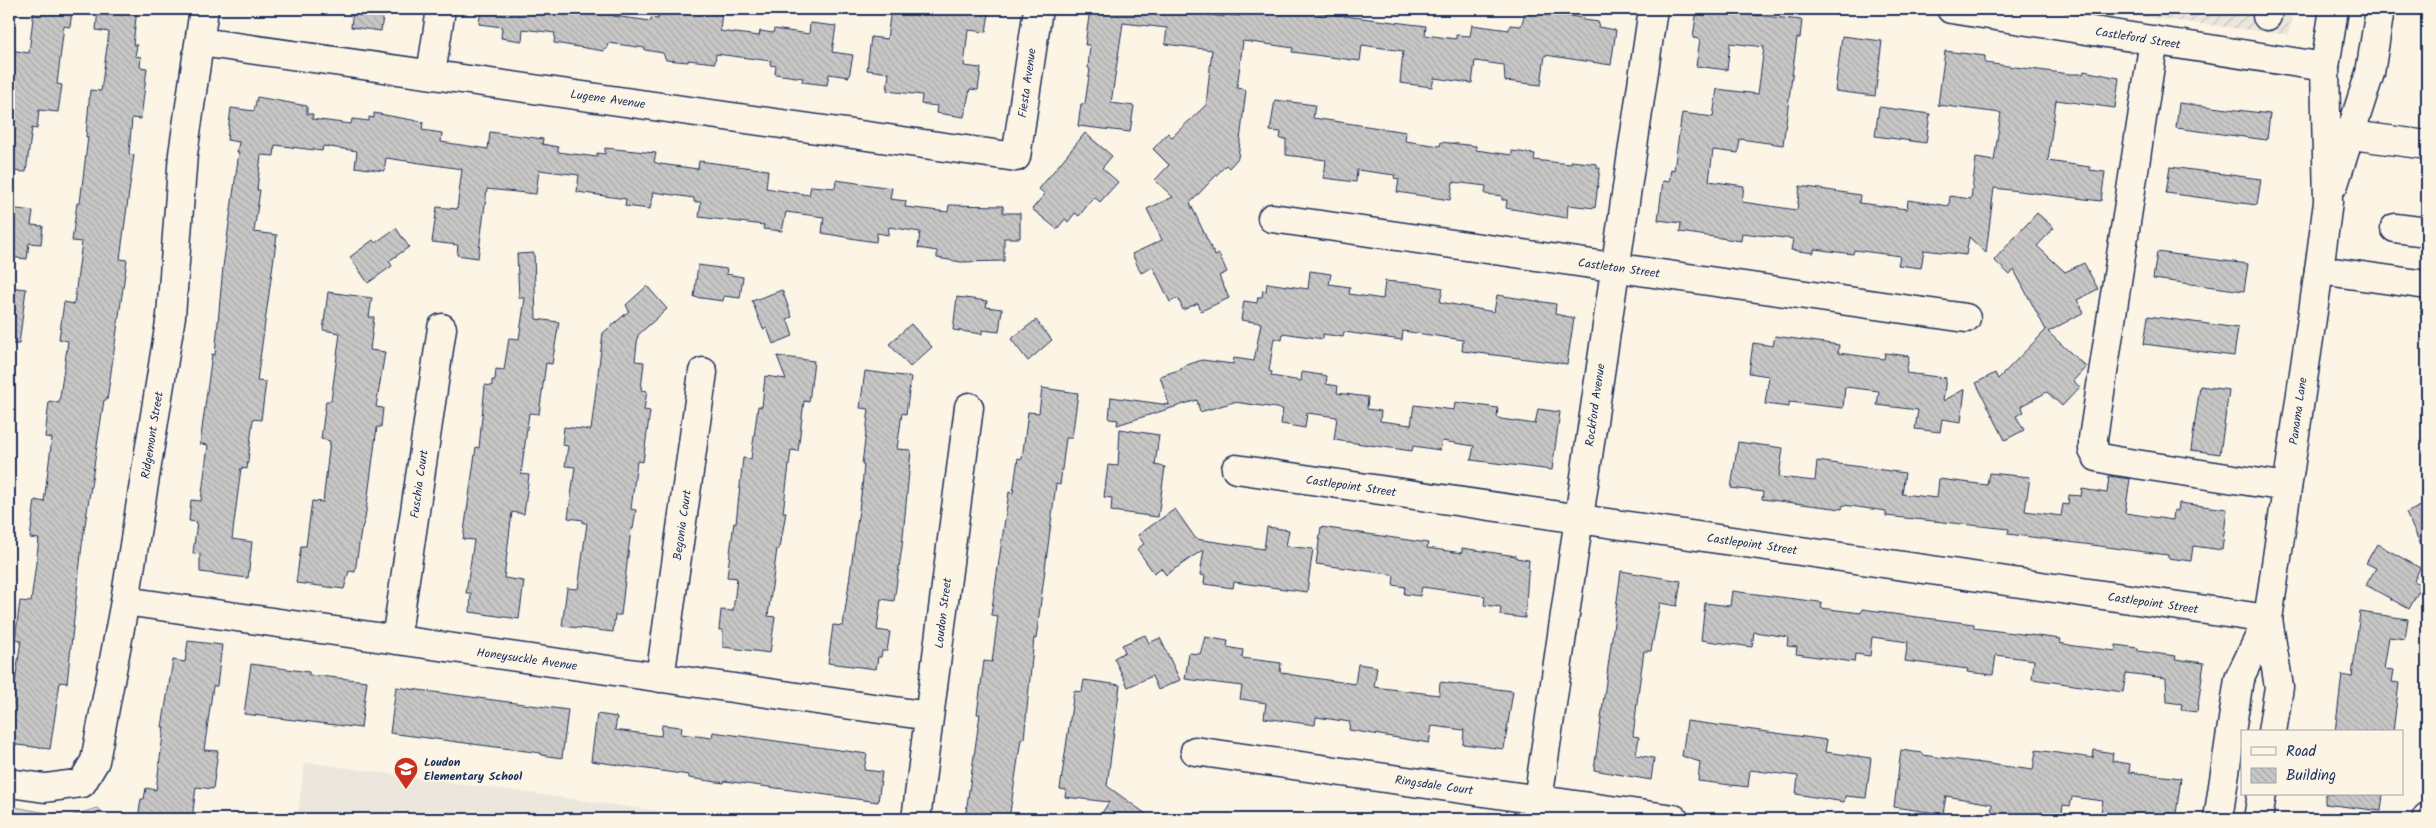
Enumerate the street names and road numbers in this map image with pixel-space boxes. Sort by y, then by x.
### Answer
street label: Castleford Street [2094,22,2182,55]
street label: Fiesta Avenue [1013,46,1042,119]
street label: Lugene Avenue [569,85,647,114]
street label: Castleton Street [1577,253,1662,284]
street label: Rockford Avenue [1580,362,1611,448]
street label: Panama Lane [2284,375,2313,446]
street label: Ridgemont Street [136,390,169,480]
street label: Fuschia Court [405,448,434,520]
street label: Castlepoint Street [1304,471,1398,502]
street label: Begonia Court [668,488,697,561]
street label: Castlepoint Street [1705,529,1799,560]
street label: Loudon Street [930,576,957,649]
street label: Castlepoint Street [2106,588,2200,619]
street label: Honeysuckle Avenue [475,643,579,676]
street label: Ringsdale Court [1394,771,1475,800]

